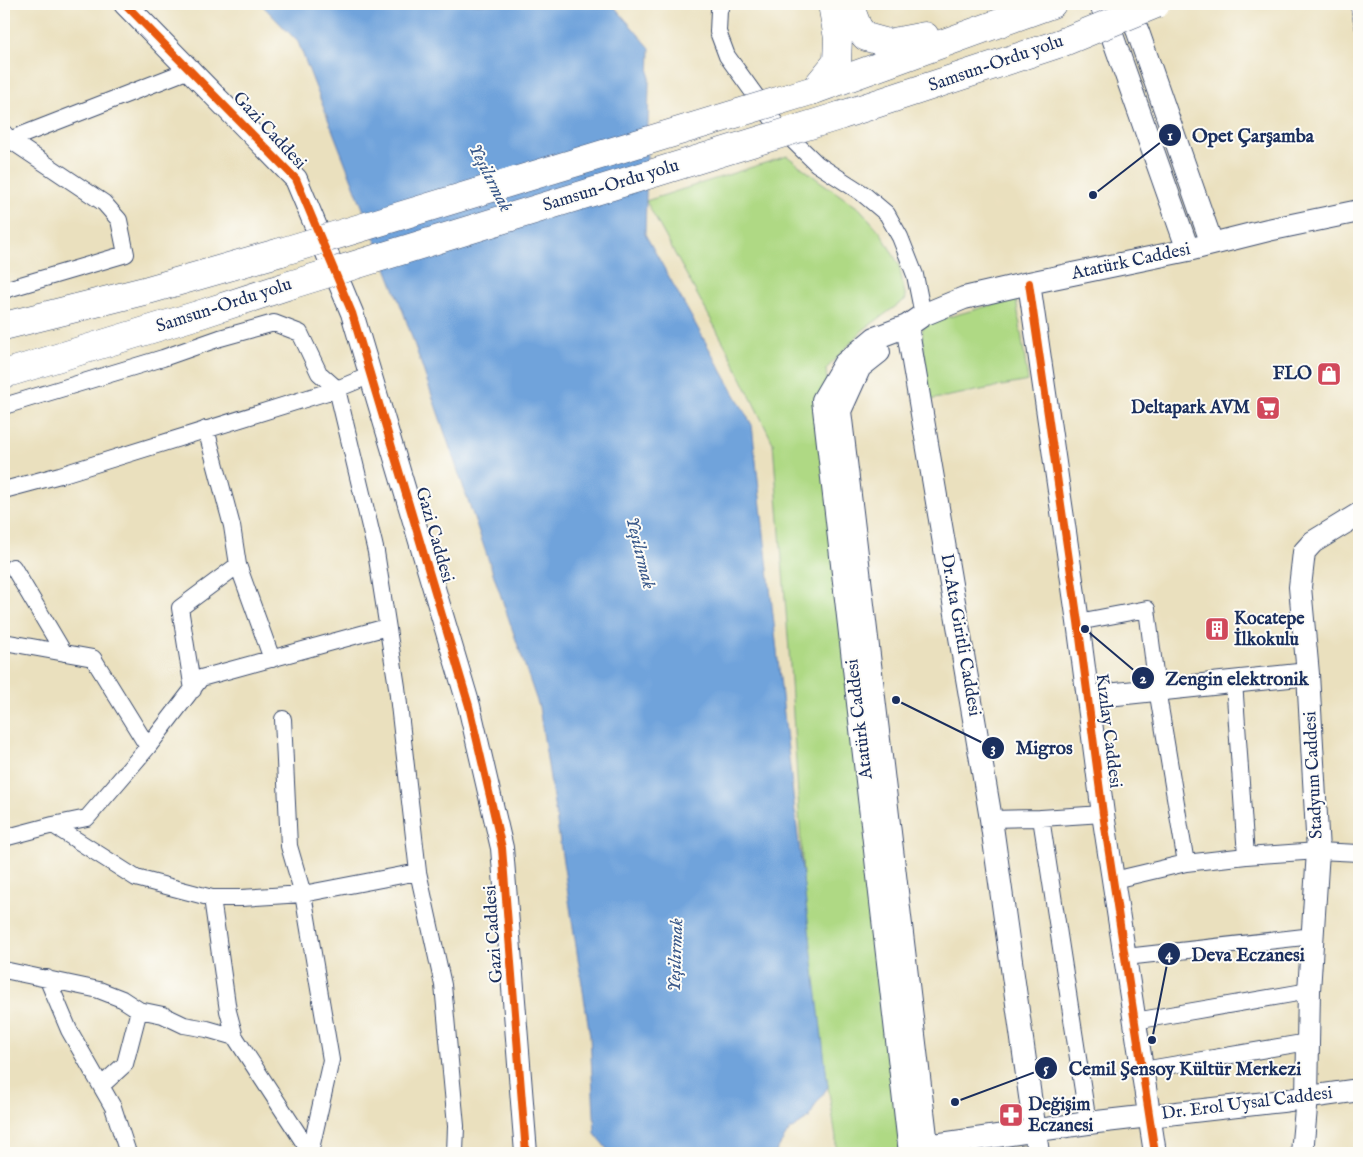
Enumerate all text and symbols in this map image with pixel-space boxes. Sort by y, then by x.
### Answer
street label: Samsun-Ordu yolu [925,30,1067,98]
street label: Gazi Caddesi [227,87,311,175]
callout: Opet Çarşamba [1157,118,1324,152]
text: Opet Çarşamba [1192,125,1315,149]
text: 1 [1167,126,1173,145]
water label: Yeşilırmak [463,140,518,217]
street label: Samsun-Ordu yolu [540,154,682,218]
street label: Atatürk Caddesi [1068,238,1193,286]
street label: Samsun-Ordu yolu [153,273,295,339]
shop icon: FLO [1316,361,1342,387]
place label: FLO [1273,363,1312,386]
supermarket icon: Deltapark AVM [1255,395,1281,421]
place label: Deltapark AVM [1131,397,1250,420]
street label: Gazi Caddesi [409,485,459,586]
water label: Yeşilırmak [619,514,661,592]
street label: Dr.Ata Giritli Caddesi [934,552,986,718]
place label: Kocatepe İlkokulu [1234,608,1305,652]
building icon: Kocatepe İlkokulu [1204,616,1230,642]
street label: Atatürk Caddesi [841,657,879,781]
callout: Zengin elektronik [1130,661,1319,695]
text: Zengin elektronik [1165,668,1310,692]
text: 2 [1139,669,1147,688]
street label: Kızılay Caddesi [1090,672,1126,790]
street label: Stadyum Caddesi [1299,710,1329,840]
callout: Migros [980,731,1082,765]
text: Migros [1015,737,1073,761]
text: 3 [990,739,996,758]
street label: Gazi Caddesi [479,884,509,984]
water label: Yeşilırmak [663,917,689,992]
callout: Deva Eczanesi [1156,937,1315,971]
text: Deva Eczanesi [1191,944,1305,968]
text: 4 [1165,945,1173,964]
callout: Cemil Şensoy Kültür Merkezi [1033,1051,1311,1085]
text: Cemil Şensoy Kültür Merkezi [1069,1058,1301,1082]
text: 5 [1043,1059,1049,1078]
street label: Dr. Erol Uysal Caddesi [1160,1082,1334,1126]
place label: Değişim Eczanesi [1028,1094,1093,1138]
pharmacy icon: Değişim Eczanesi [998,1102,1024,1128]

